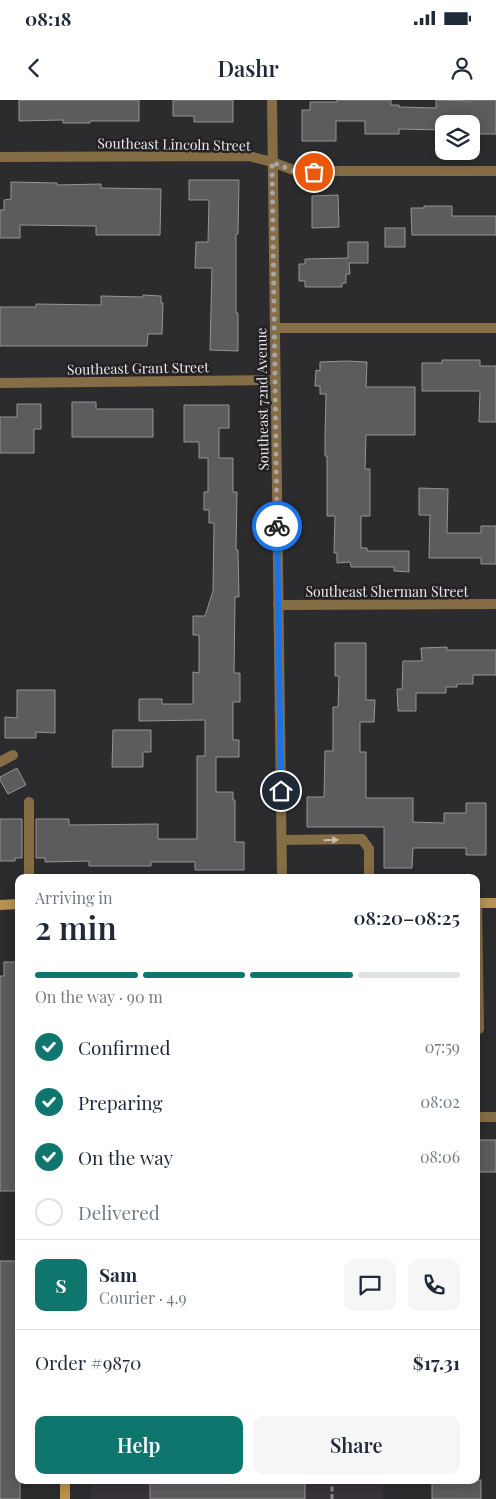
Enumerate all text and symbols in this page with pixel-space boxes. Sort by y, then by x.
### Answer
text: 08:18 [25,5,71,31]
text: Dashr [217,53,279,83]
icon: back [20,54,48,82]
icon: person [448,54,476,82]
map controls [435,115,480,160]
button: layers [435,115,480,160]
street label: Southeast Lincoln Street [97,133,252,155]
pin [293,151,335,193]
icon: bag [300,158,328,186]
street label: Southeast 72nd Avenue [251,327,273,471]
street label: Southeast Grant Street [67,357,210,379]
courier [252,501,302,551]
icon: bike [263,512,291,540]
street label: Southeast Sherman Street [305,582,470,601]
pin [260,770,302,812]
icon: home [267,777,295,805]
one-way arrow [323,835,339,843]
text: Arriving in [35,887,113,908]
text: 08:20–08:25 [354,904,460,930]
text: 2 min [35,905,117,948]
text: On the way · 90 m [35,986,163,1007]
icon: check [35,1033,63,1061]
text: Confirmed [78,1034,171,1060]
text: 07:59 [425,1036,460,1057]
icon: check [35,1088,63,1116]
text: Preparing [78,1089,163,1115]
text: 08:02 [421,1091,460,1112]
icon: check [35,1143,63,1171]
text: On the way [78,1144,173,1170]
text: 08:06 [420,1146,460,1167]
text: Delivered [78,1199,160,1225]
button: chat [344,1259,396,1311]
button: phone [408,1259,460,1311]
text: Sam [99,1261,137,1287]
text: S [55,1272,67,1298]
text: Courier · 4.9 [99,1287,187,1308]
text: Order #9870 [35,1349,141,1375]
text: $17.31 [413,1349,460,1375]
button: Help [35,1416,243,1474]
button: Share [253,1416,460,1474]

